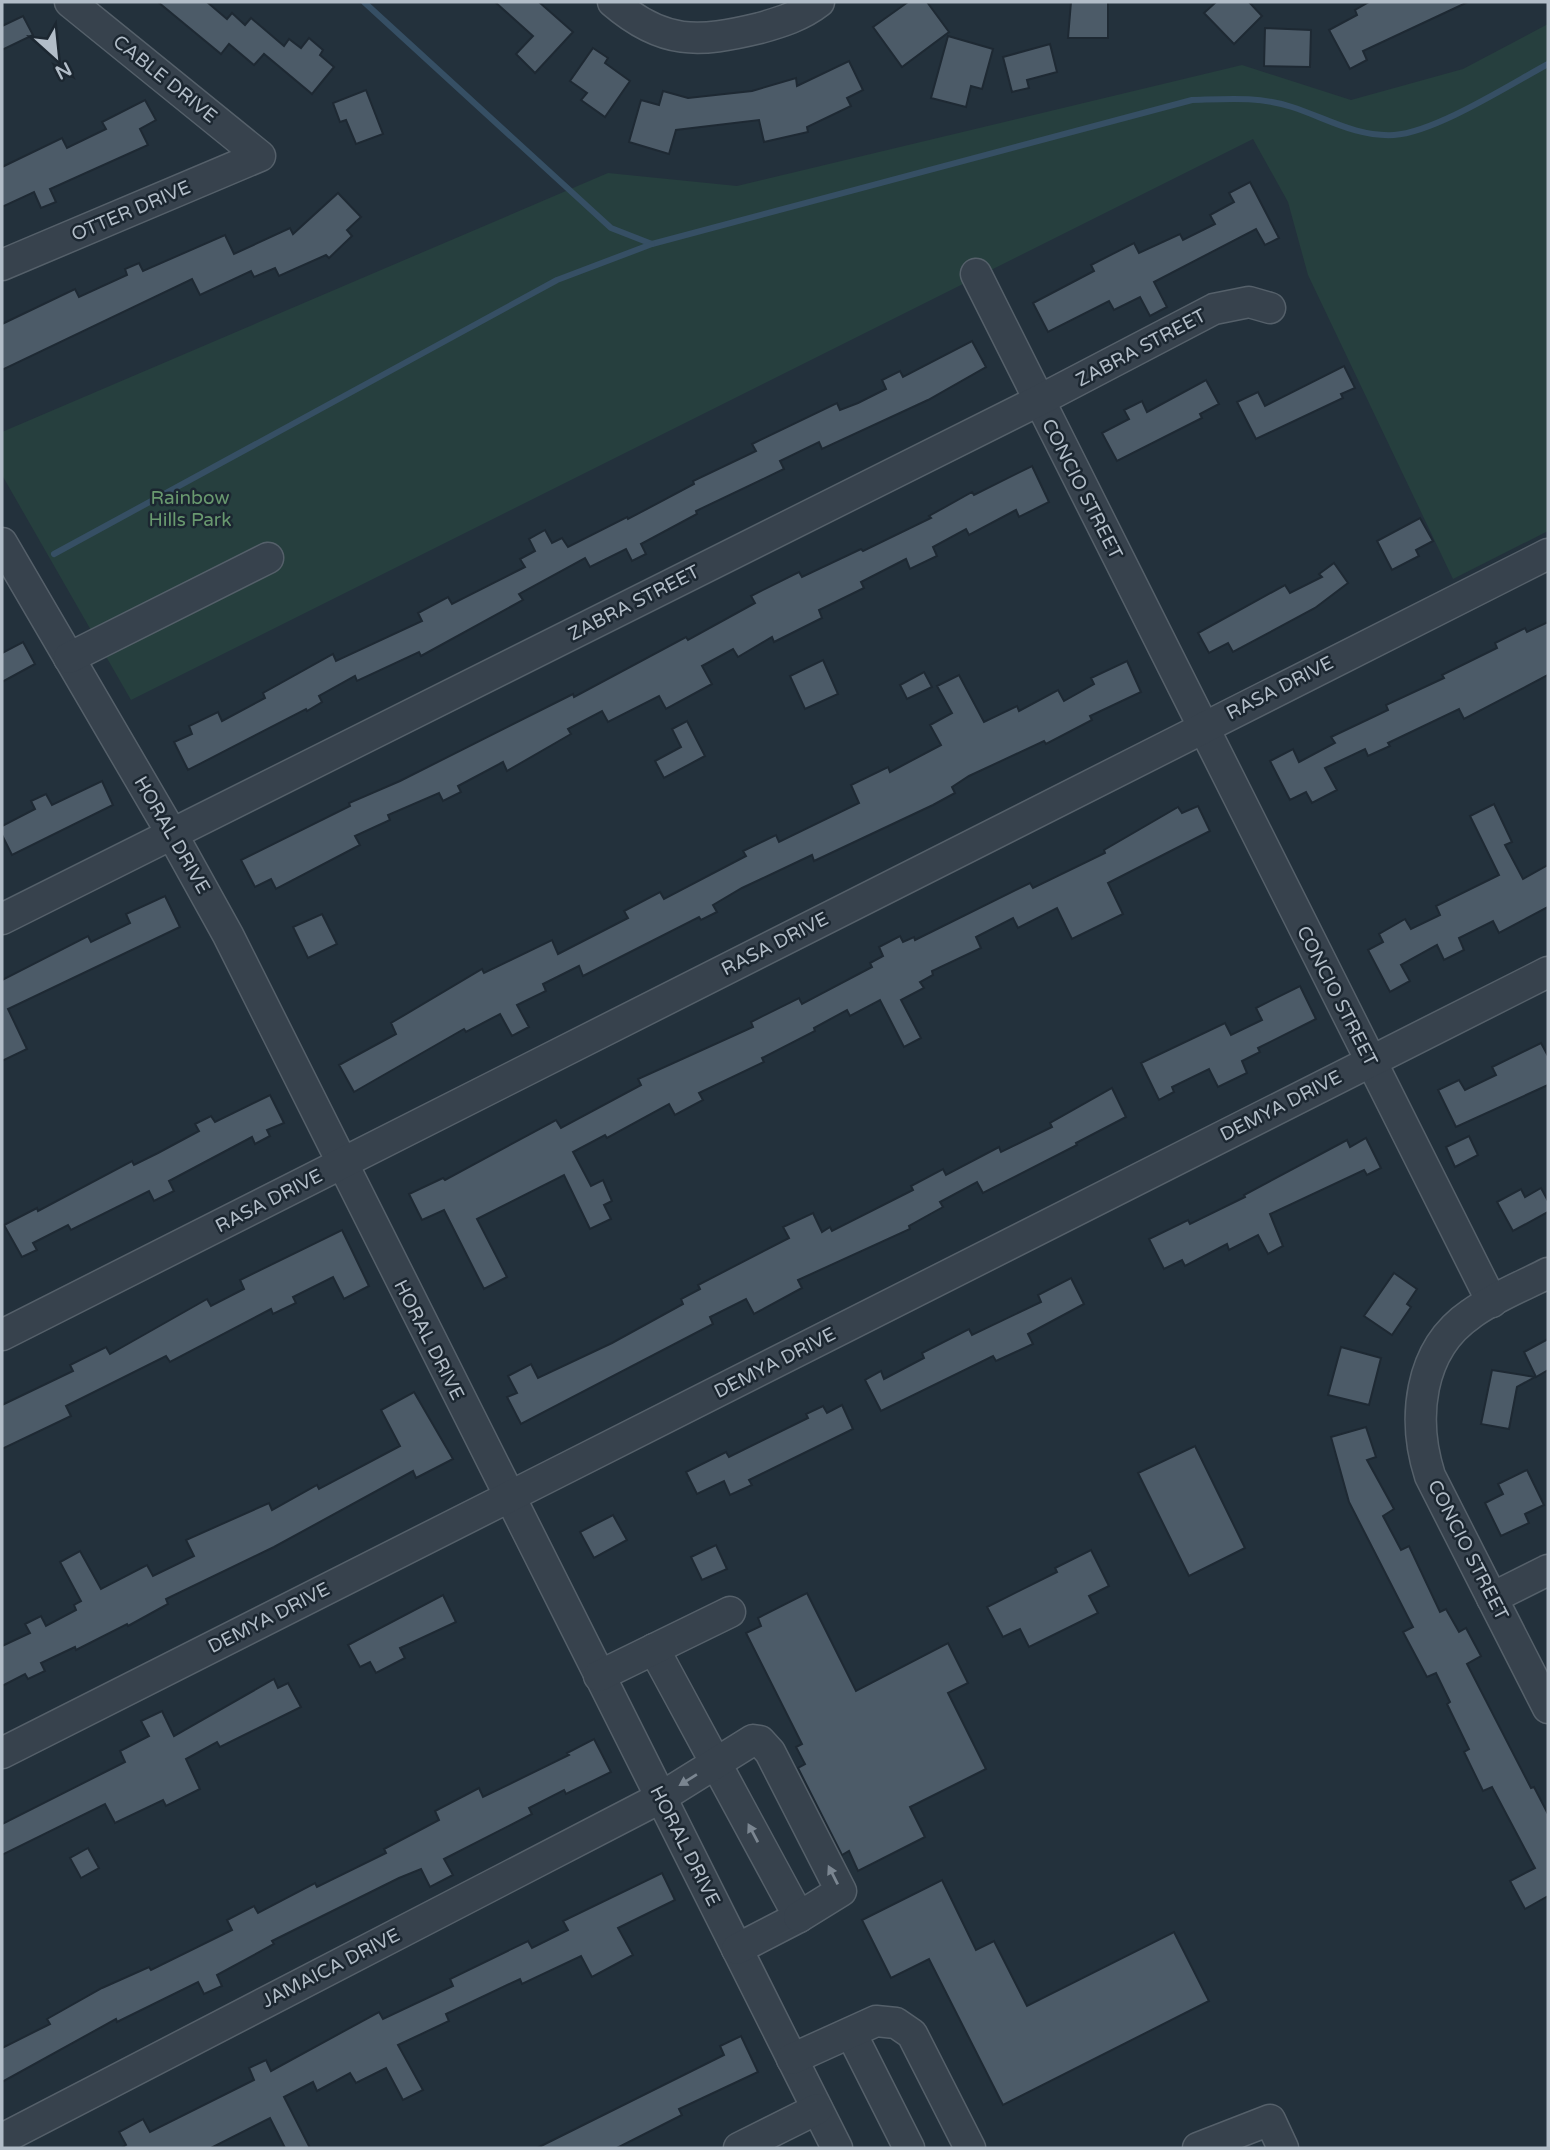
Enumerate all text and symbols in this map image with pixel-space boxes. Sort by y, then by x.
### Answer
north arrow [21,21,91,91]
street label: CABLE DRIVE [109,30,221,128]
text: N [51,57,75,84]
street label: OTTER DRIVE [68,176,194,246]
street label: ZABRA STREET [1072,304,1210,392]
street label: CONCIO STREET [1037,415,1127,563]
park label: Rainbow Hills Park [149,487,232,531]
street label: ZABRA STREET [565,560,704,645]
street label: RASA DRIVE [1223,652,1337,724]
street label: HORAL DRIVE [130,772,214,898]
street label: RASA DRIVE [718,908,832,980]
street label: CONCIO STREET [1292,922,1382,1070]
street label: DEMYA DRIVE [1217,1066,1345,1146]
street label: RASA DRIVE [212,1165,326,1237]
street label: HORAL DRIVE [389,1276,469,1404]
street label: DEMYA DRIVE [711,1323,839,1403]
street label: CONCIO STREET [1423,1476,1513,1624]
street label: DEMYA DRIVE [205,1578,333,1658]
one-way arrow [678,1774,698,1787]
street label: HORAL DRIVE [645,1782,725,1910]
one-way arrow [747,1823,759,1842]
one-way arrow [827,1865,838,1885]
street label: JAMAICA DRIVE [258,1924,404,2012]

